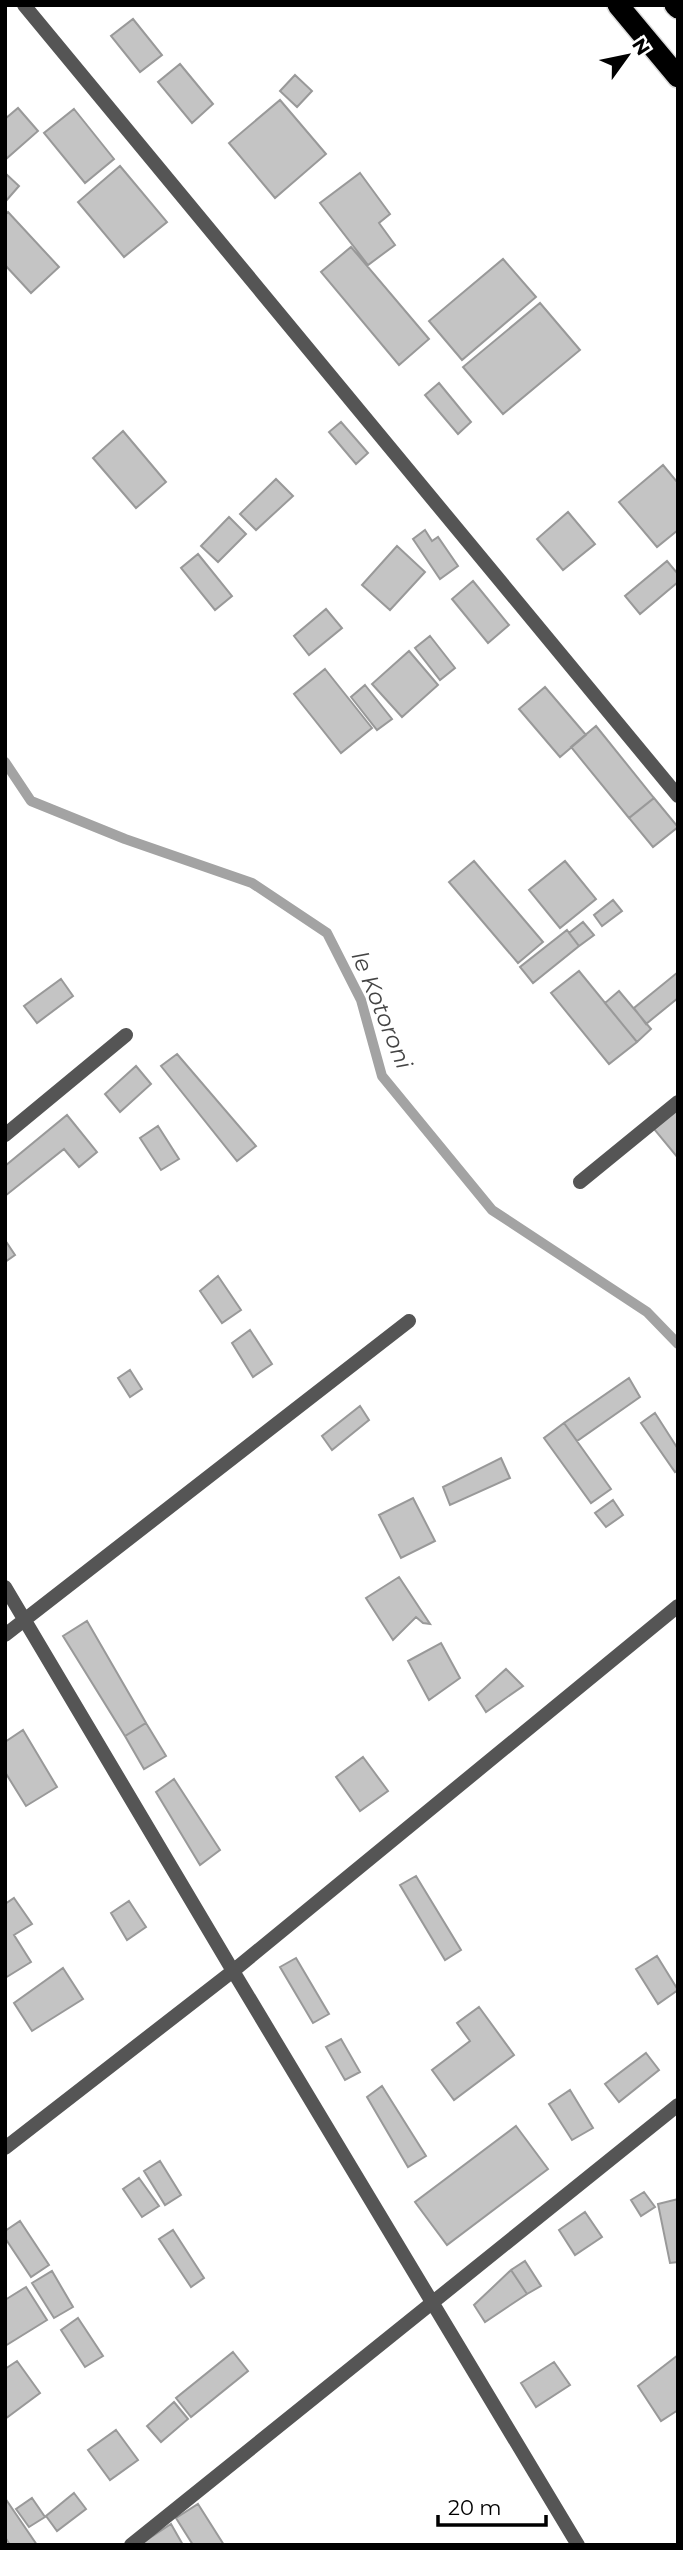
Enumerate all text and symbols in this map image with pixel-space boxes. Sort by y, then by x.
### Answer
north arrow [592,21,662,91]
text: N [627,34,655,60]
water label: le Kotoroni [346,947,419,1074]
scale bar [438,2484,546,2528]
text: 20 m [448,2495,502,2520]

